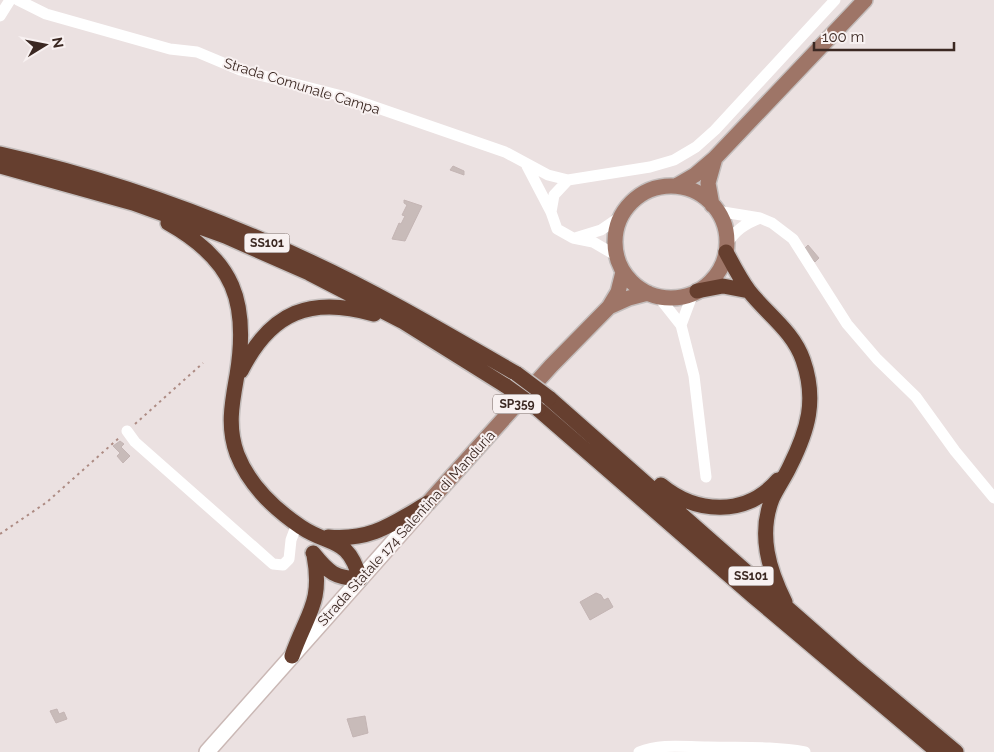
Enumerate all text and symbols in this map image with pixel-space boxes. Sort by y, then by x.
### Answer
north arrow [20,20,70,70]
scale bar [814,20,954,52]
text: 100 m [822,28,864,46]
text: N [49,36,67,49]
street label: Strada Comunale Campa [222,55,382,117]
road number: SS101 [244,234,290,252]
road number: SP359 [493,394,541,414]
street label: Strada Statale 174 Salentina di Manduria [314,427,498,629]
road number: SS101 [728,566,774,586]

